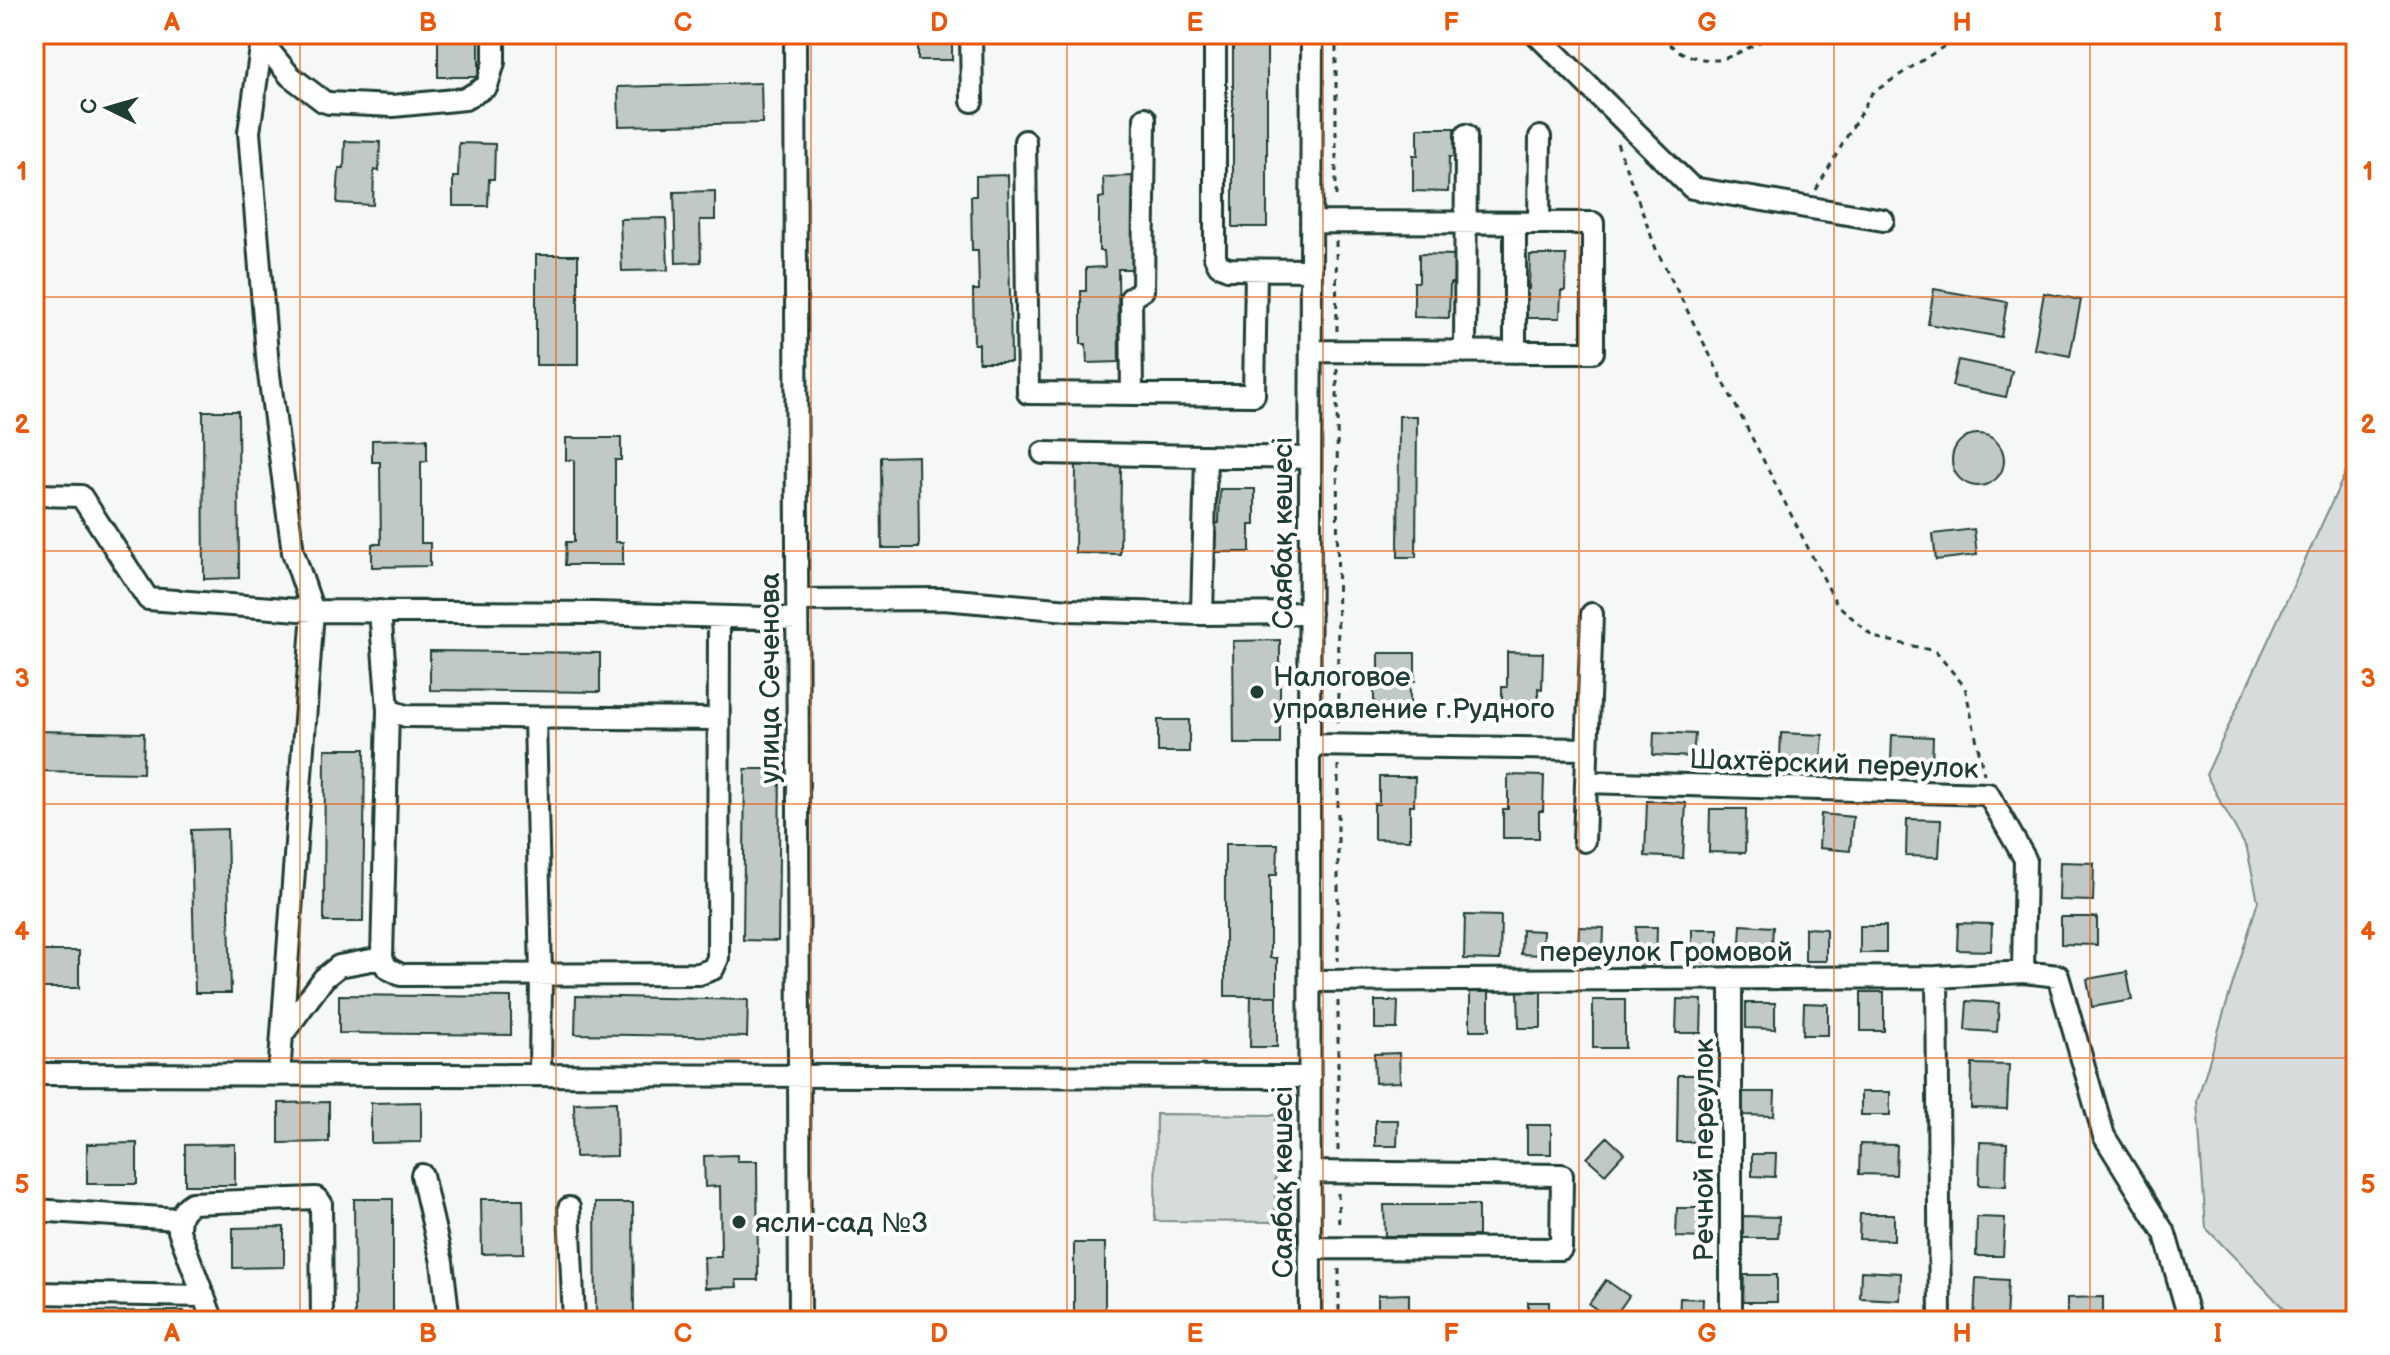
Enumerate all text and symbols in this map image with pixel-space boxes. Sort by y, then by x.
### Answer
text: A [163,8,180,39]
text: B [419,8,437,39]
text: C [674,8,692,39]
text: D [930,8,948,39]
text: E [1187,8,1204,39]
text: F [1443,8,1459,39]
text: G [1697,8,1717,39]
text: H [1952,8,1972,39]
text: I [2214,8,2222,39]
north arrow [68,68,148,148]
text: С [75,98,104,115]
text: 1 [17,157,27,188]
text: 1 [2363,157,2373,188]
text: 2 [14,410,30,441]
text: 2 [2360,410,2376,441]
street label: Саябақ көшесі [1267,437,1300,629]
street label: улица Сеченова [754,572,787,784]
place label: Налоговое управление г.Рудного [1273,661,1555,726]
text: 3 [14,664,30,695]
text: 3 [2360,664,2376,695]
marker: Налоговое управление г.Рудного [1248,683,1266,701]
street label: Шахтёрский переулок [1689,743,1979,786]
text: 4 [14,917,30,948]
text: 4 [2360,917,2376,948]
street label: переулок Громовой [1539,936,1793,969]
street label: Речной переулок [1688,1038,1721,1262]
street label: Саябақ көшесі [1267,1086,1300,1278]
text: 5 [14,1170,30,1201]
text: 5 [2360,1170,2376,1201]
place label: ясли-сад №3 [755,1207,928,1240]
marker: ясли-сад №3 [730,1213,748,1231]
text: A [163,1319,180,1350]
text: B [419,1319,437,1350]
text: C [674,1319,692,1350]
text: D [930,1319,948,1350]
text: E [1187,1319,1204,1350]
text: F [1443,1319,1459,1350]
text: G [1697,1319,1717,1350]
text: H [1952,1319,1972,1350]
text: I [2214,1319,2222,1350]

